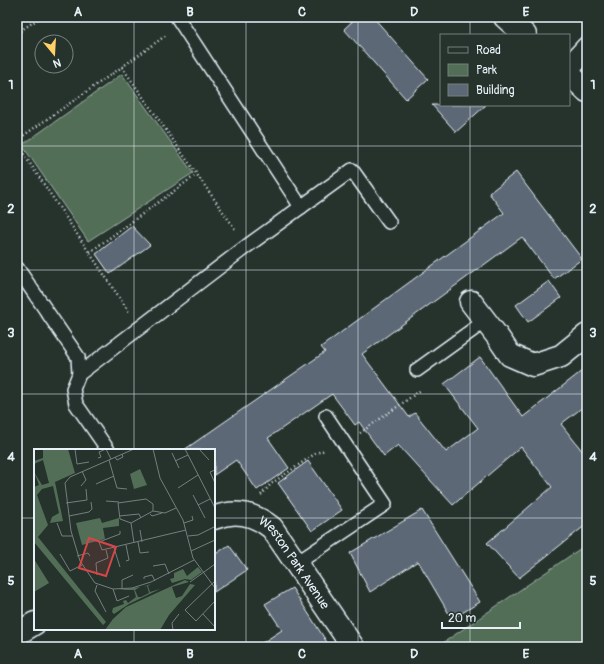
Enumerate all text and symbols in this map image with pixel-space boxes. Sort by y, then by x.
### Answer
text: A [74,4,83,20]
text: B [186,4,194,20]
text: C [298,4,306,20]
text: D [410,4,418,20]
text: E [523,4,530,20]
north arrow [34,34,74,74]
legend [440,34,570,106]
text: Road [476,43,501,58]
text: N [51,56,62,71]
text: Park [476,63,497,78]
text: 1 [8,77,14,93]
text: 1 [590,77,596,93]
text: Building [476,83,515,98]
text: 2 [7,201,15,217]
text: 2 [589,201,597,217]
text: 3 [7,325,15,341]
text: 3 [589,325,597,341]
text: 4 [7,449,15,465]
inset map [34,449,215,630]
text: 4 [589,449,597,465]
street label: Weston Park Avenue [256,513,333,613]
text: 5 [7,573,15,589]
text: 5 [589,573,597,589]
scale bar [442,604,520,630]
text: 20 m [448,611,477,626]
text: A [74,646,83,662]
text: B [186,646,194,662]
text: C [298,646,306,662]
text: D [410,646,418,662]
text: E [523,646,530,662]

